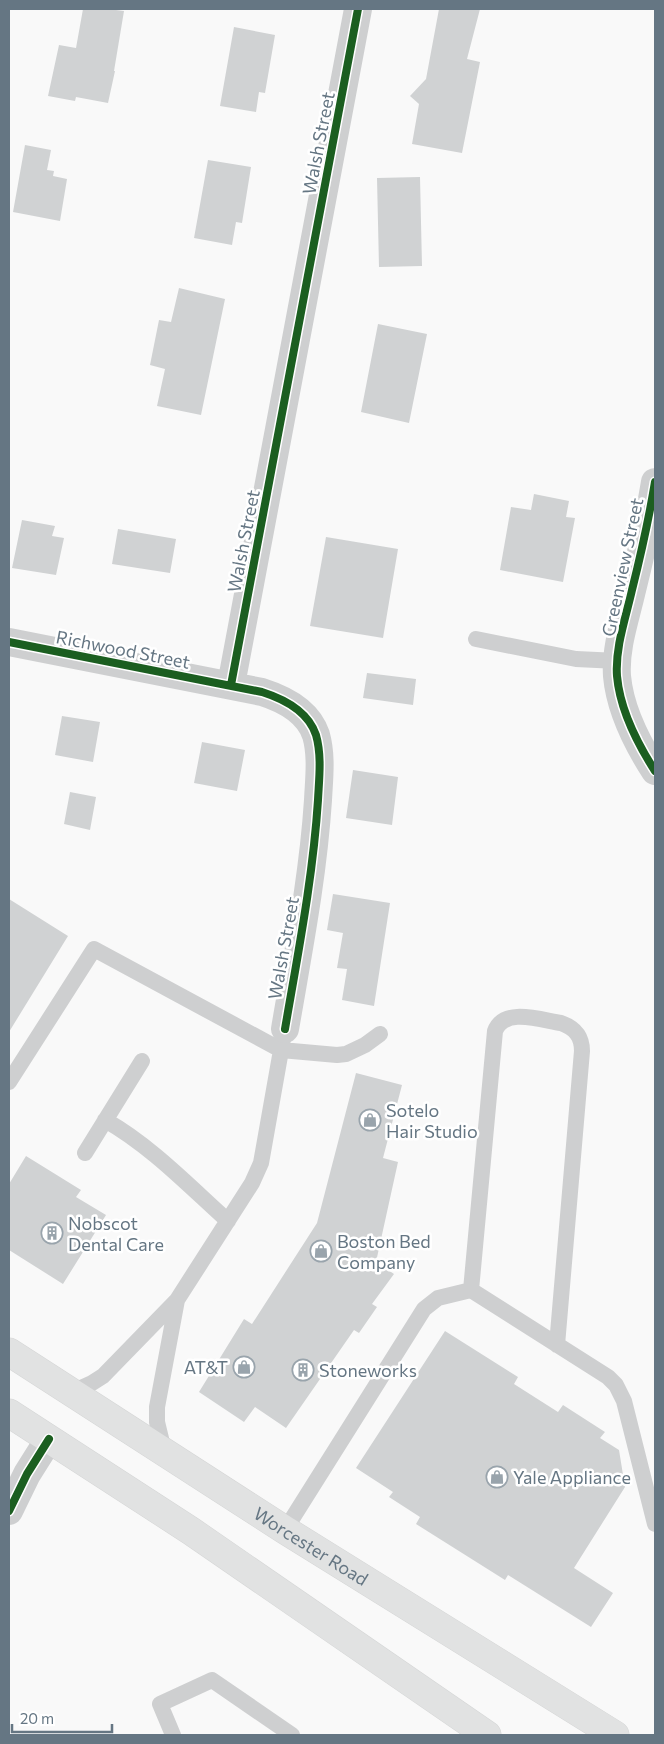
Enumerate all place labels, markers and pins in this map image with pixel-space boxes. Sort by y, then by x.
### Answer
place label: Sotelo Hair Studio [386,1099,478,1142]
shop icon: Sotelo Hair Studio [358,1108,382,1132]
place label: Nobscot Dental Care [68,1212,164,1255]
building icon: Nobscot Dental Care [40,1221,64,1245]
place label: Boston Bed Company [337,1230,431,1273]
shop icon: Boston Bed Company [309,1239,333,1263]
shop icon: AT&T [232,1355,256,1379]
place label: AT&T [184,1356,228,1378]
building icon: Stoneworks [291,1358,315,1382]
place label: Stoneworks [319,1359,417,1381]
shop icon: Yale Appliance [485,1465,509,1489]
place label: Yale Appliance [513,1466,631,1488]

